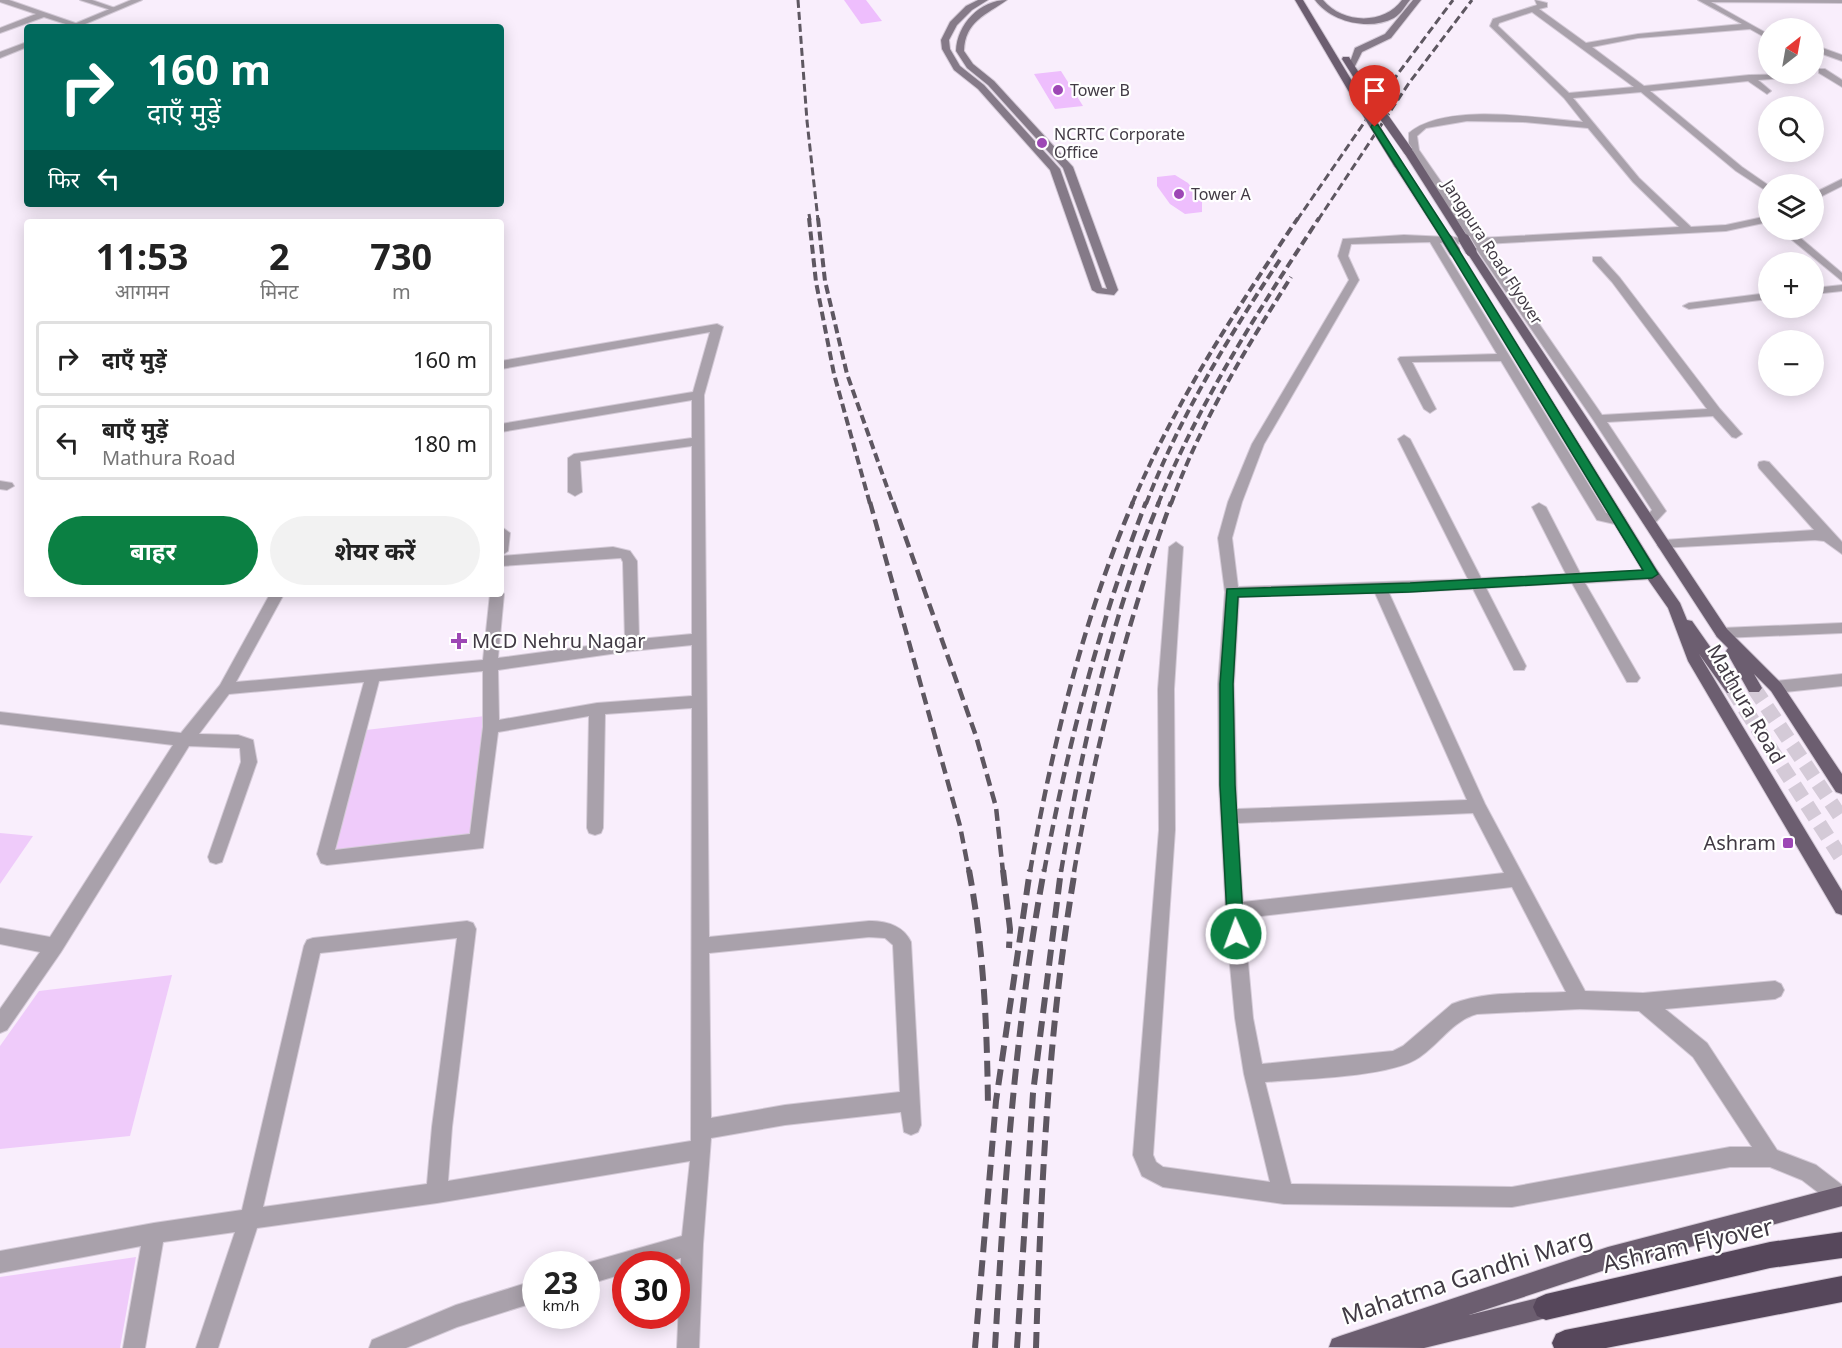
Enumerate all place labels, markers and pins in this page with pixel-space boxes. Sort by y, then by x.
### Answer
pin [1349,65,1400,127]
place label: Tower B [1070,79,1130,101]
marker: Tower B [1051,83,1065,97]
place label: NCRTC Corporate Office [1054,123,1185,163]
marker: NCRTC Corporate Office [1035,136,1049,150]
place label: Tower A [1191,183,1252,205]
marker: Tower A [1172,187,1186,201]
place label: MCD Nehru Nagar [472,627,645,654]
marker: MCD Nehru Nagar [450,632,468,650]
place label: Ashram [1704,829,1776,856]
marker: Ashram [1781,836,1795,850]

